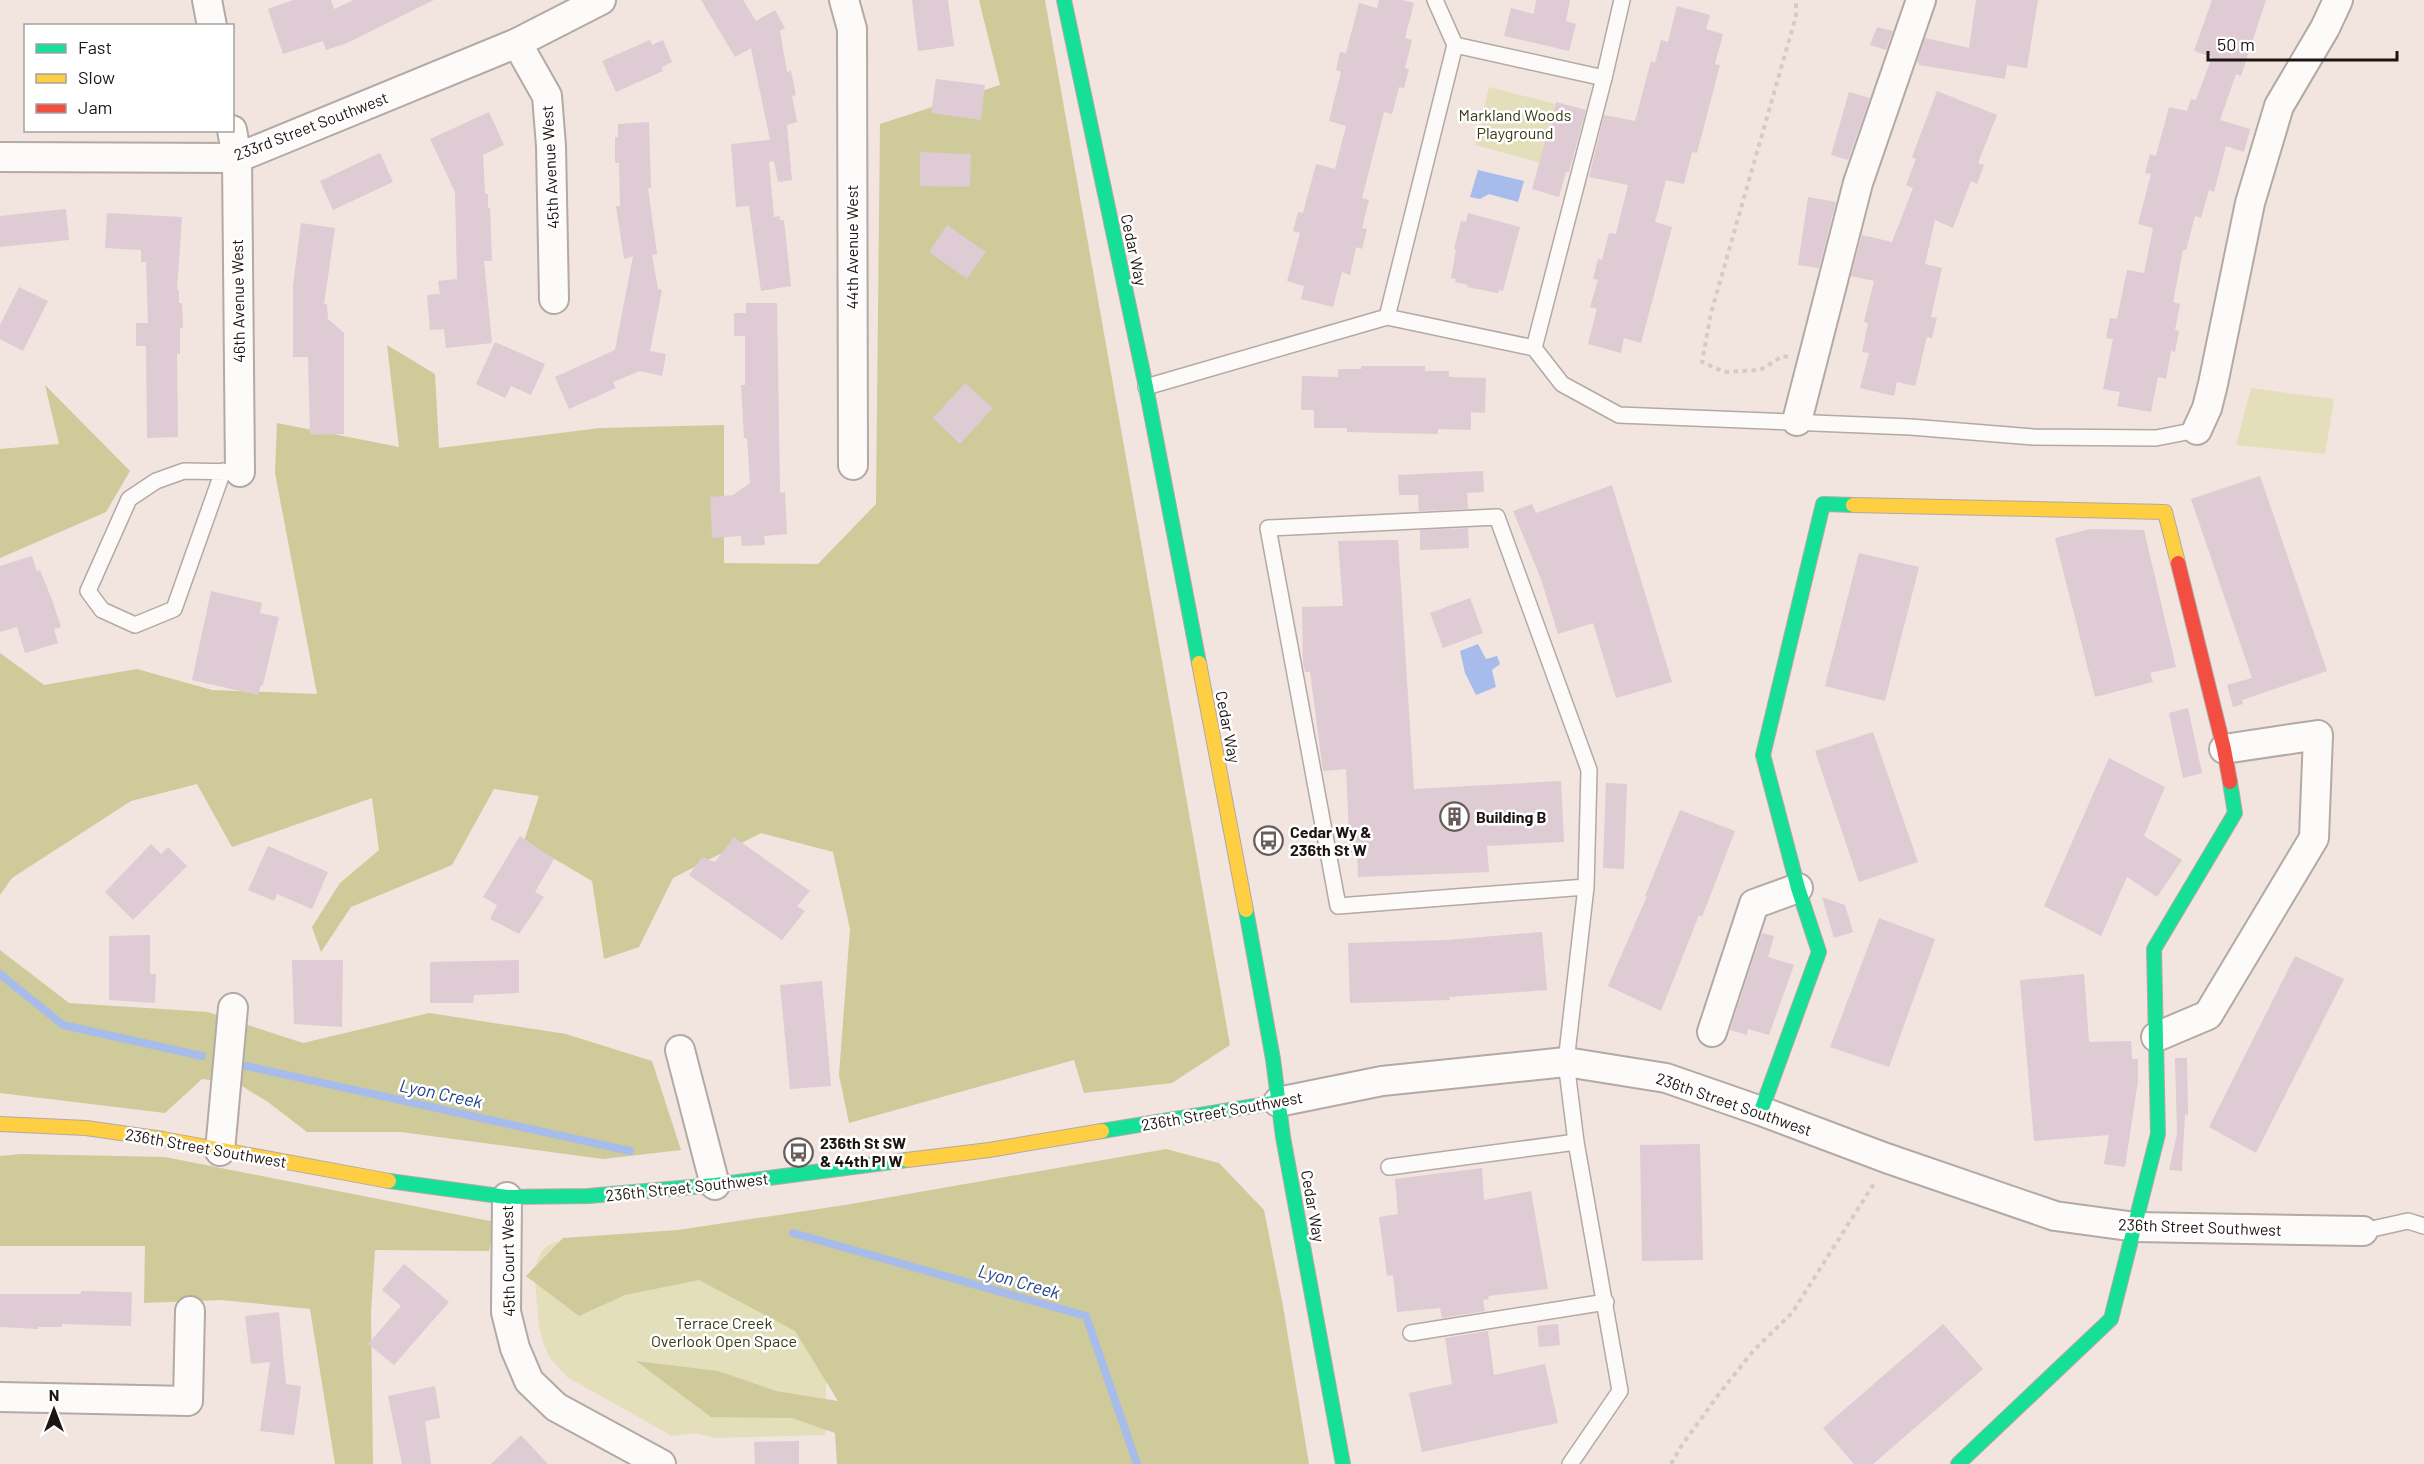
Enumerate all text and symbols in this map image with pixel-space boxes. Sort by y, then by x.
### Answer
legend [24,24,234,132]
scale bar [2208,24,2397,62]
text: 50 m [2217,33,2255,55]
text: Fast [78,36,112,58]
text: Slow [78,66,115,88]
street label: 233rd Street Southwest [231,87,391,164]
text: Jam [78,96,112,118]
street label: 45th Avenue West [537,105,562,229]
park label: Markland Woods Playground [1459,105,1571,142]
street label: 44th Avenue West [842,185,861,309]
street label: Cedar Way [1118,212,1151,288]
street label: 46th Avenue West [227,239,248,363]
street label: Cedar Way [1212,689,1245,765]
building icon: Building B [1439,801,1471,833]
place label: Building B [1476,807,1547,826]
place label: Cedar Wy & 236th St W [1290,822,1372,859]
bus stop icon: Cedar Wy & 236th St W [1253,825,1285,857]
street label: 236th Street Southwest [1654,1068,1815,1139]
water label: Lyon Creek [398,1074,485,1113]
street label: 236th Street Southwest [1140,1087,1304,1134]
street label: 236th Street Southwest [124,1124,288,1171]
place label: 236th St SW & 44th Pl W [820,1133,906,1170]
bus stop icon: 236th St SW & 44th Pl W [783,1136,815,1168]
street label: Cedar Way [1298,1168,1329,1244]
street label: 236th Street Southwest [605,1169,769,1205]
street label: 45th Court West [497,1205,518,1317]
street label: 236th Street Southwest [2118,1214,2282,1239]
water label: Lyon Creek [976,1259,1063,1303]
park label: Terrace Creek Overlook Open Space [651,1313,797,1350]
north arrow [24,1380,84,1440]
text: N [49,1385,59,1404]

